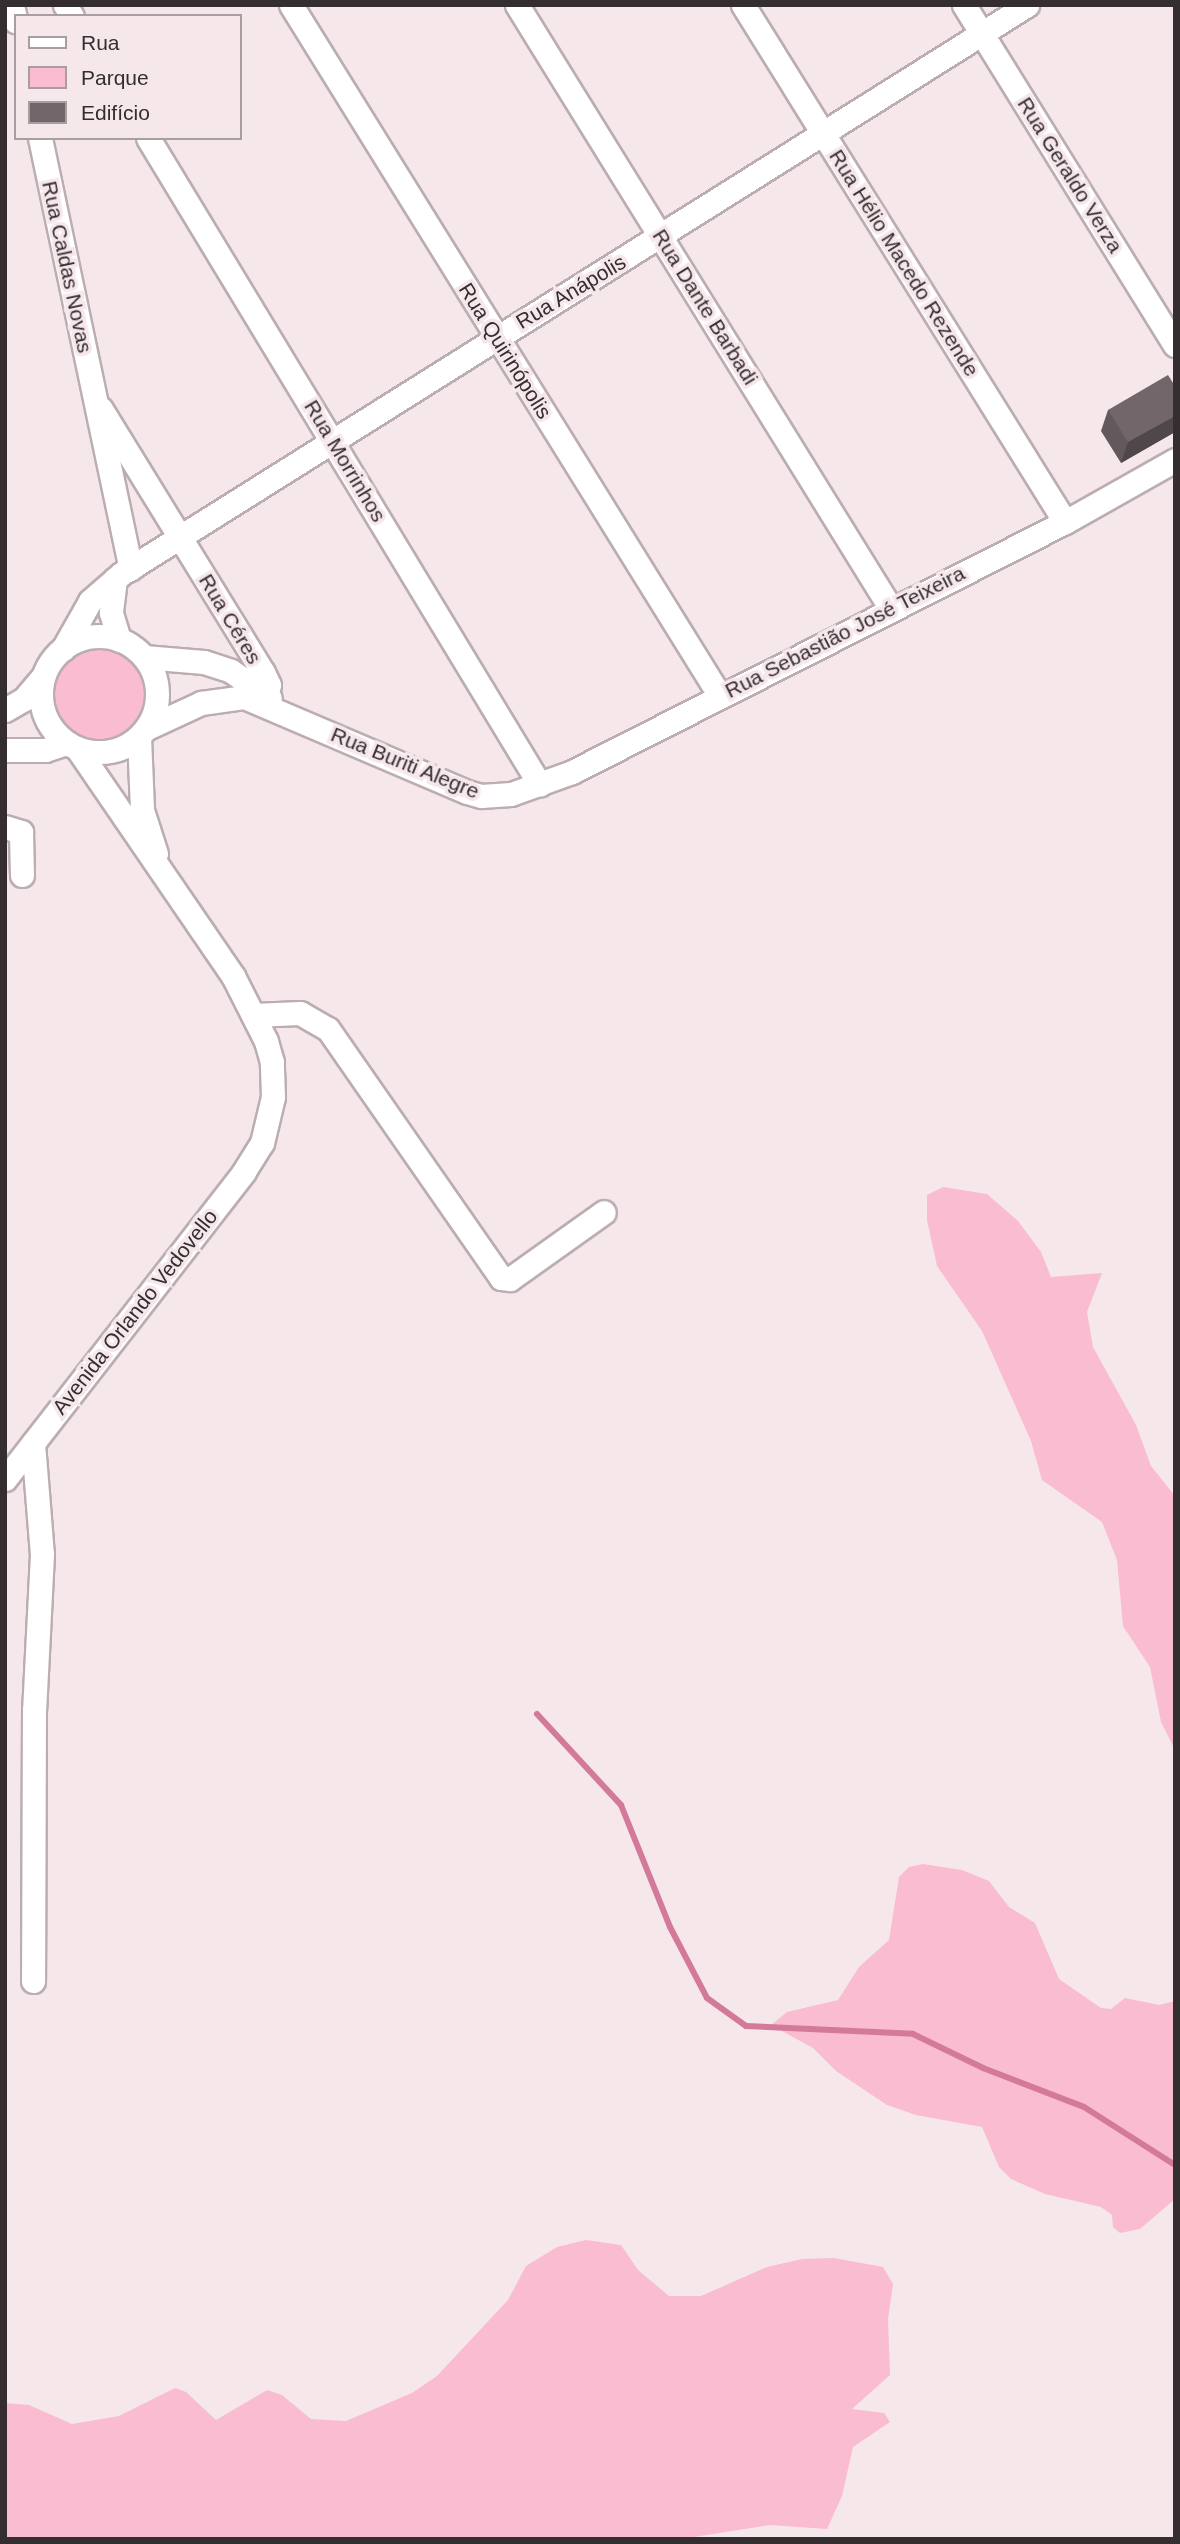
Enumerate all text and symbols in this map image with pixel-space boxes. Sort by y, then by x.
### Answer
legend [14,14,242,140]
text: Rua [81,31,120,54]
text: Parque [81,66,149,89]
street label: Rua Geraldo Verza [1012,93,1128,257]
text: Edifício [81,101,150,124]
street label: Rua Hélio Macedo Rezende [824,145,984,381]
street label: Rua Caldas Novas [36,179,98,355]
street label: Rua Dante Barbadi [647,225,763,389]
street label: Rua Anápolis [511,249,631,335]
street label: Rua Quirinópolis [453,278,557,424]
street label: Rua Morrinhos [299,395,391,527]
street label: Rua Sebastião José Teixeira [721,560,969,704]
street label: Rua Céres [193,569,267,669]
street label: Rua Buriti Alegre [327,722,483,804]
street label: Avenida Orlando Vedovello [47,1205,223,1419]

